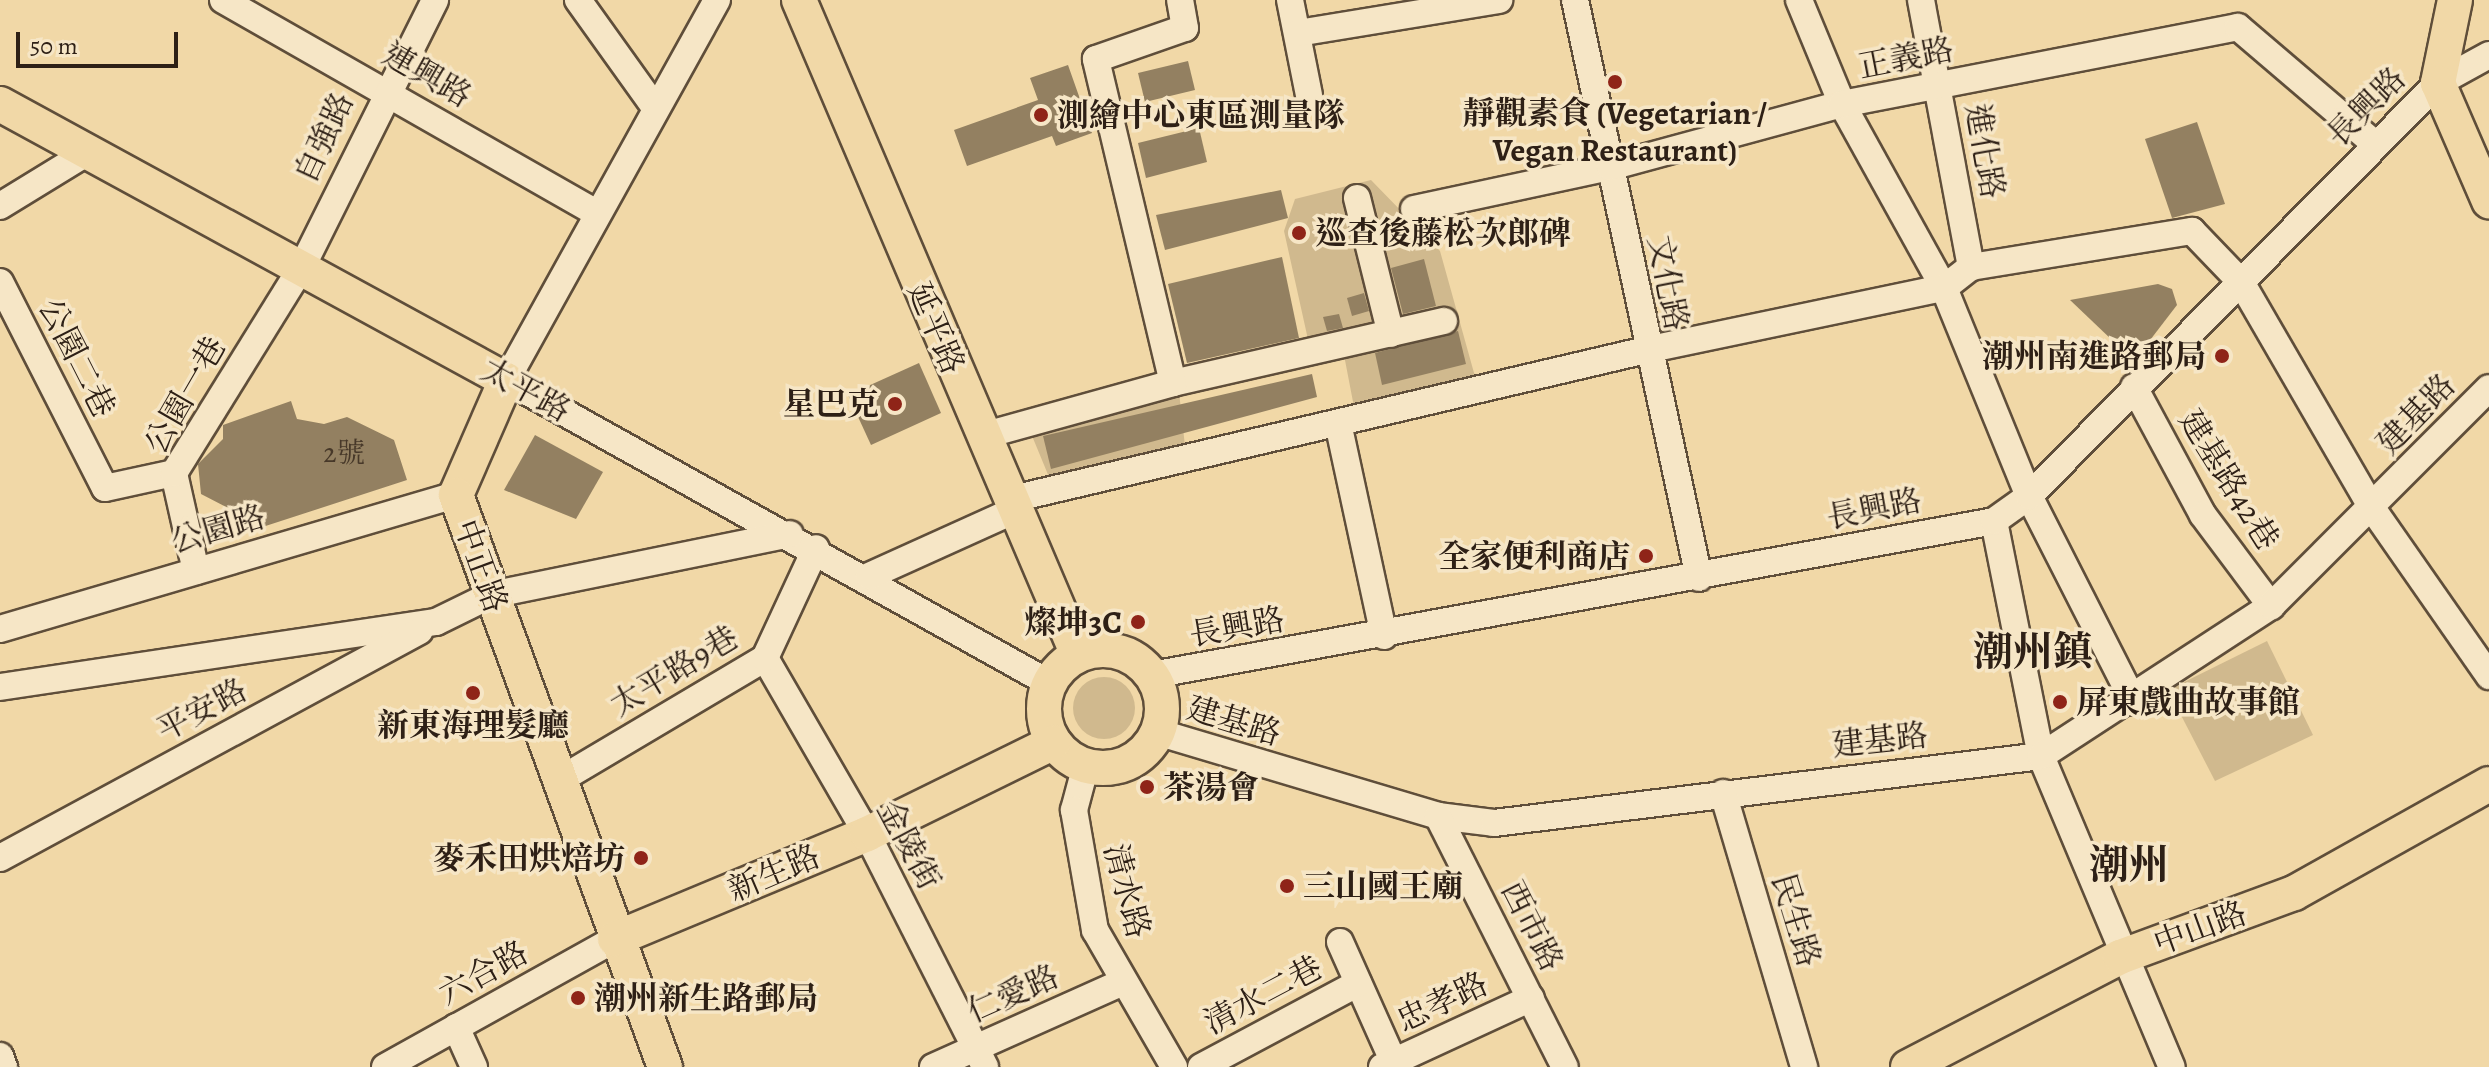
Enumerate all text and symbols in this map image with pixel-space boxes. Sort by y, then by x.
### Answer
scale bar [20,16,182,66]
text: 50 m [30,30,78,62]
street label: 正義路 [1855,30,1957,86]
street label: 連興路 [376,34,478,116]
street label: 長興路 [2318,59,2414,155]
marker: 靜觀素食 (Vegetarian / Vegan Restaurant) [1606,73,1624,91]
street label: 自強路 [286,86,362,190]
place label: 靜觀素食 (Vegetarian / Vegan Restaurant) [1463,95,1767,170]
place label: 測繪中心東區測量隊 [1057,96,1345,134]
street label: 進化路 [1958,100,2012,202]
marker: 測繪中心東區測量隊 [1032,106,1050,124]
place label: 巡查後藤松次郎碑 [1315,214,1571,252]
marker: 巡查後藤松次郎碑 [1290,224,1308,242]
street label: 文化路 [1640,232,1696,334]
street label: 延平路 [900,276,972,380]
street label: 公園二巷 [31,292,123,424]
street label: 公園一巷 [136,330,234,460]
place label: 潮州南進路郵局 [1982,337,2206,375]
marker: 潮州南進路郵局 [2213,347,2231,365]
street label: 太平路 [475,350,577,430]
street label: 建基路 [2369,366,2463,462]
place label: 星巴克 [783,385,879,423]
marker: 星巴克 [886,395,904,413]
street label: 建基路42巷 [2171,403,2287,557]
house number: 2號 [323,436,365,470]
street label: 長興路 [1823,481,1925,537]
street label: 公園路 [167,497,269,561]
street label: 中正路 [447,514,515,618]
place label: 全家便利商店 [1438,537,1630,575]
marker: 全家便利商店 [1637,547,1655,565]
street label: 長興路 [1186,600,1288,654]
place label: 燦坤3C [1025,603,1122,641]
marker: 燦坤3C [1129,613,1147,631]
street label: 太平路9巷 [603,618,745,724]
district label: 潮州鎮 [1973,628,2093,676]
street label: 平安路 [151,671,253,749]
place label: 屏東戲曲故事館 [2076,683,2300,721]
marker: 新東海理髮廳 [464,684,482,702]
street label: 建基路 [1182,689,1286,753]
marker: 屏東戲曲故事館 [2051,693,2069,711]
place label: 新東海理髮廳 [377,706,569,744]
street label: 建基路 [1830,716,1930,764]
place label: 茶湯會 [1163,768,1259,806]
marker: 茶湯會 [1138,778,1156,796]
street label: 金陵街 [870,794,948,896]
street label: 新生路 [722,837,826,909]
place label: 麥禾田烘焙坊 [433,839,625,877]
street label: 清水路 [1096,840,1158,942]
district label: 潮州 [2089,841,2169,889]
marker: 麥禾田烘焙坊 [632,849,650,867]
place label: 三山國王廟 [1303,867,1463,905]
street label: 民生路 [1764,868,1828,972]
street label: 西市路 [1493,875,1571,977]
marker: 三山國王廟 [1278,877,1296,895]
street label: 中山路 [2148,894,2252,962]
street label: 六合路 [432,933,534,1013]
street label: 清水二巷 [1197,948,1329,1042]
street label: 仁愛路 [961,957,1065,1031]
street label: 忠孝路 [1390,964,1494,1040]
place label: 潮州新生路郵局 [594,979,818,1017]
marker: 潮州新生路郵局 [569,989,587,1007]

